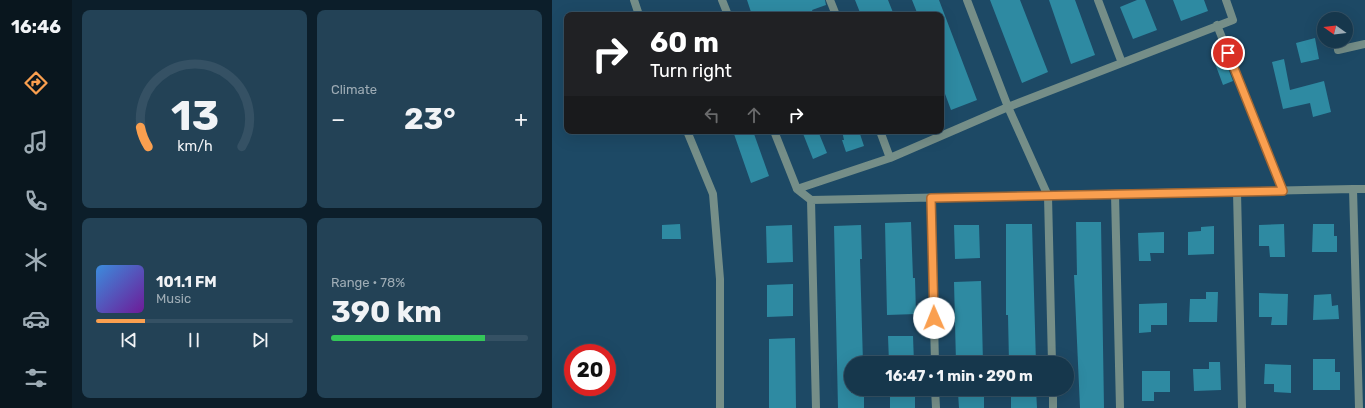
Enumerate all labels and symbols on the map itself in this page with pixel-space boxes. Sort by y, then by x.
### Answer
north arrow [1317,12,1353,48]
pin [1211,36,1245,70]
position arrow [913,297,955,339]
speed limit sign: 20 [564,344,616,396]

